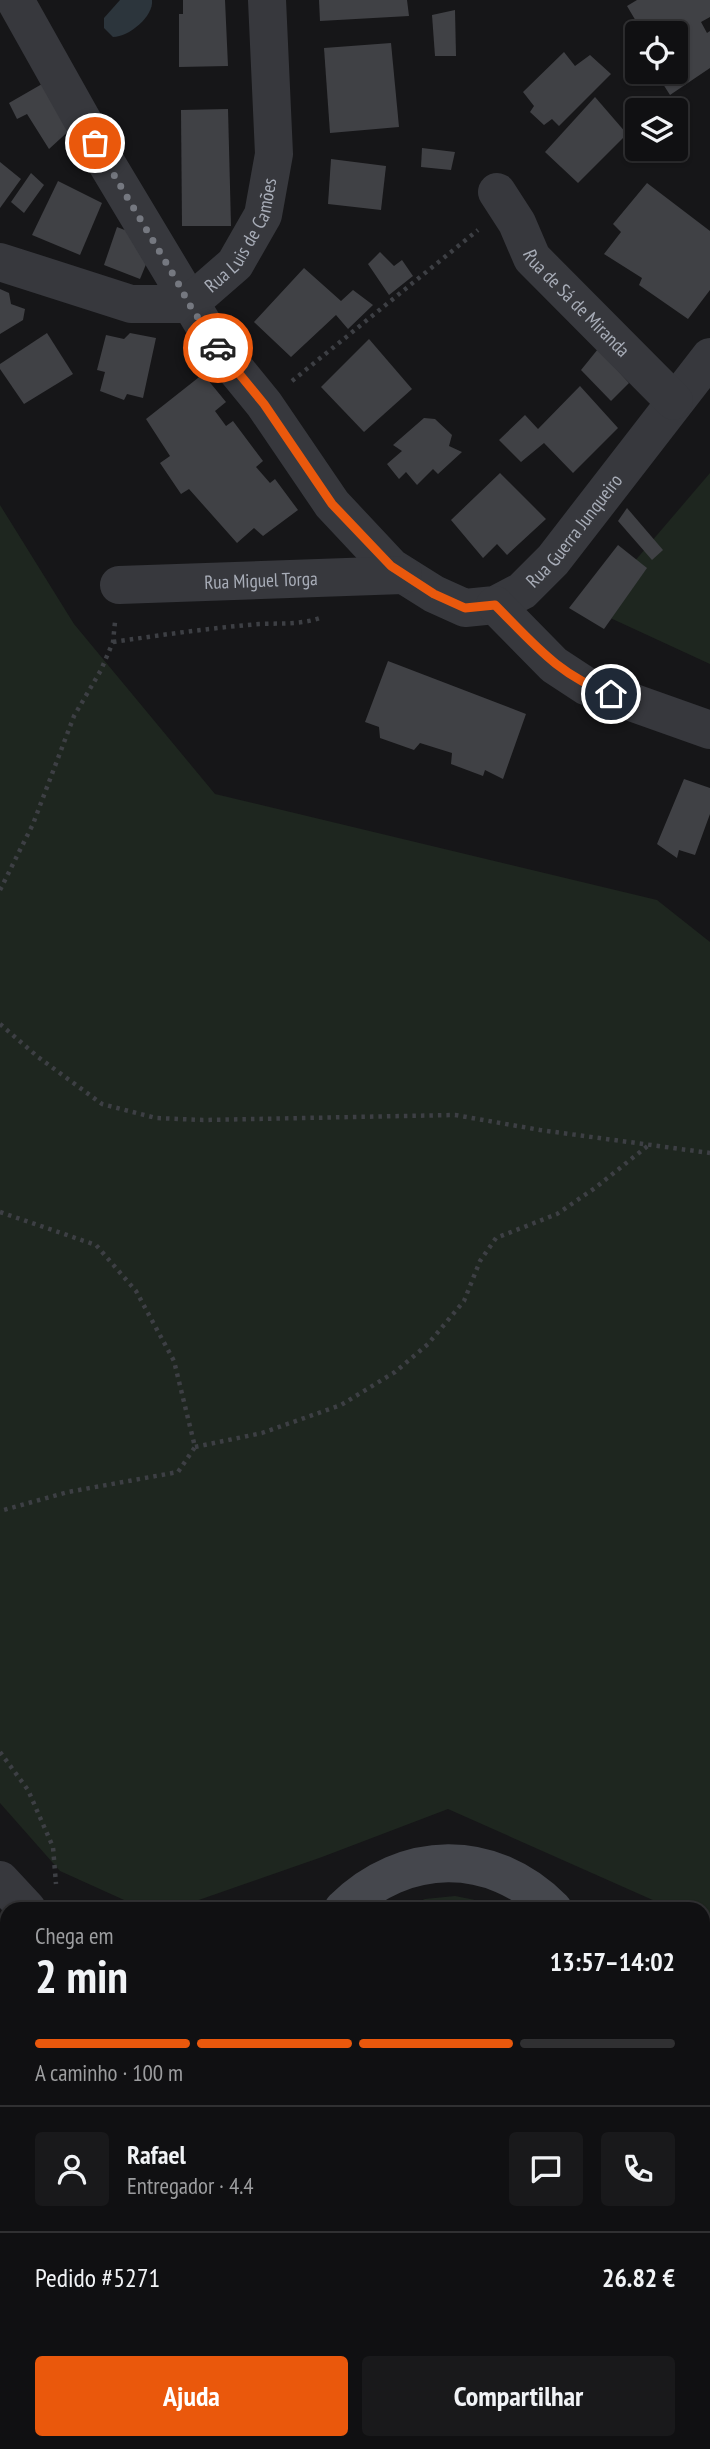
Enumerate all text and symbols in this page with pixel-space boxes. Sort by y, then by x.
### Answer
map controls [625,21,688,161]
button: locate [625,21,688,84]
button: layers [625,98,688,161]
pin [65,113,125,173]
icon: bag [76,124,114,162]
street label: Rua Luis de Camões [199,176,281,297]
street label: Rua de Sá de Miranda [518,246,635,362]
courier [183,313,253,383]
icon: car [199,329,237,367]
street label: Rua Guerra Junqueiro [521,469,627,592]
street label: Rua Miguel Torga [204,566,318,594]
pin [581,664,641,724]
icon: home [592,675,630,713]
text: Chega em [35,1921,113,1950]
text: 13:57–14:02 [550,1945,675,1978]
text: 2 min [35,1946,128,2006]
text: A caminho · 100 m [35,2058,183,2087]
button: person [35,2132,109,2206]
button: chat [509,2132,583,2206]
button: phone [601,2132,675,2206]
text: Rafael [127,2138,186,2171]
text: Entregador · 4.4 [127,2171,254,2200]
text: Pedido #5271 [35,2261,160,2294]
text: 26.82 € [602,2261,675,2294]
button: Ajuda [35,2356,348,2436]
button: Compartilhar [362,2356,675,2436]

